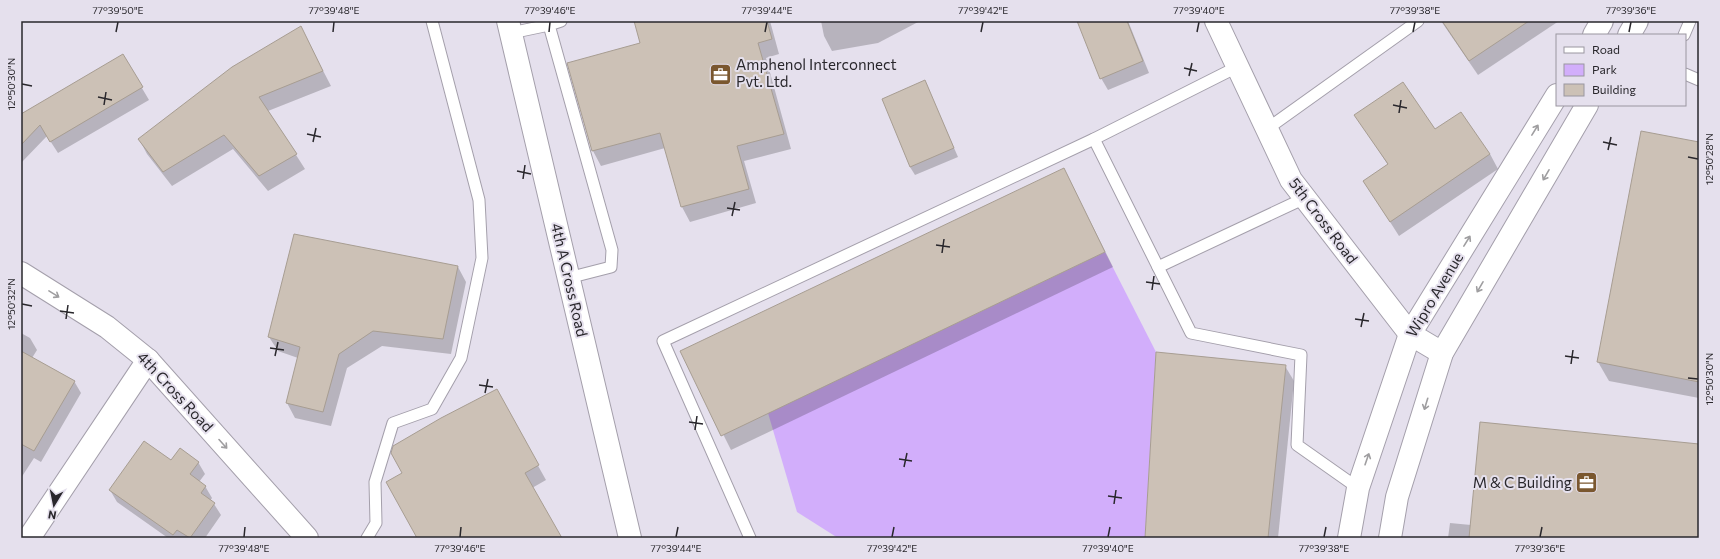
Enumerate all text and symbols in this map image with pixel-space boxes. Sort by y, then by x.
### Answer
text: 77°39'50"E [92,4,144,16]
text: 77°39'48"E [309,4,359,16]
text: 77°39'46"E [525,4,575,16]
text: 77°39'44"E [742,4,792,16]
text: 77°39'42"E [958,4,1008,16]
text: 77°39'40"E [1173,4,1225,16]
text: 77°39'38"E [1390,4,1440,16]
text: 77°39'36"E [1606,4,1656,16]
legend [1556,34,1686,106]
text: Road [1592,42,1620,56]
place label: Amphenol Interconnect Pvt. Ltd. [736,55,897,90]
text: 12°50'30"N [5,58,17,110]
office icon: Amphenol Interconnect Pvt. Ltd. [708,61,734,87]
text: Park [1592,62,1618,76]
text: Building [1592,82,1636,96]
one-way arrow [1532,124,1540,136]
text: 12°50'28"N [1703,133,1715,185]
one-way arrow [1542,169,1550,181]
street label: 5th Cross Road [1286,174,1362,267]
street label: 4th A Cross Road [548,221,592,338]
one-way arrow [1463,236,1471,247]
street label: Wipro Avenue [1402,249,1467,340]
text: 12°50'32"N [5,278,17,330]
one-way arrow [1476,281,1484,293]
one-way arrow [48,290,60,298]
street label: 4th Cross Road [134,348,217,435]
text: 12°50'30"N [1703,353,1715,405]
one-way arrow [1422,398,1429,411]
one-way arrow [218,439,228,449]
one-way arrow [1364,453,1371,466]
office icon: M & C Building [1574,470,1600,496]
place label: M & C Building [1473,473,1572,491]
north arrow [34,485,74,525]
text: N [47,508,57,522]
text: 77°39'48"E [219,542,269,554]
text: 77°39'46"E [435,542,485,554]
text: 77°39'44"E [651,542,701,554]
text: 77°39'42"E [867,542,917,554]
text: 77°39'40"E [1082,542,1134,554]
text: 77°39'38"E [1299,542,1349,554]
text: 77°39'36"E [1515,542,1565,554]

